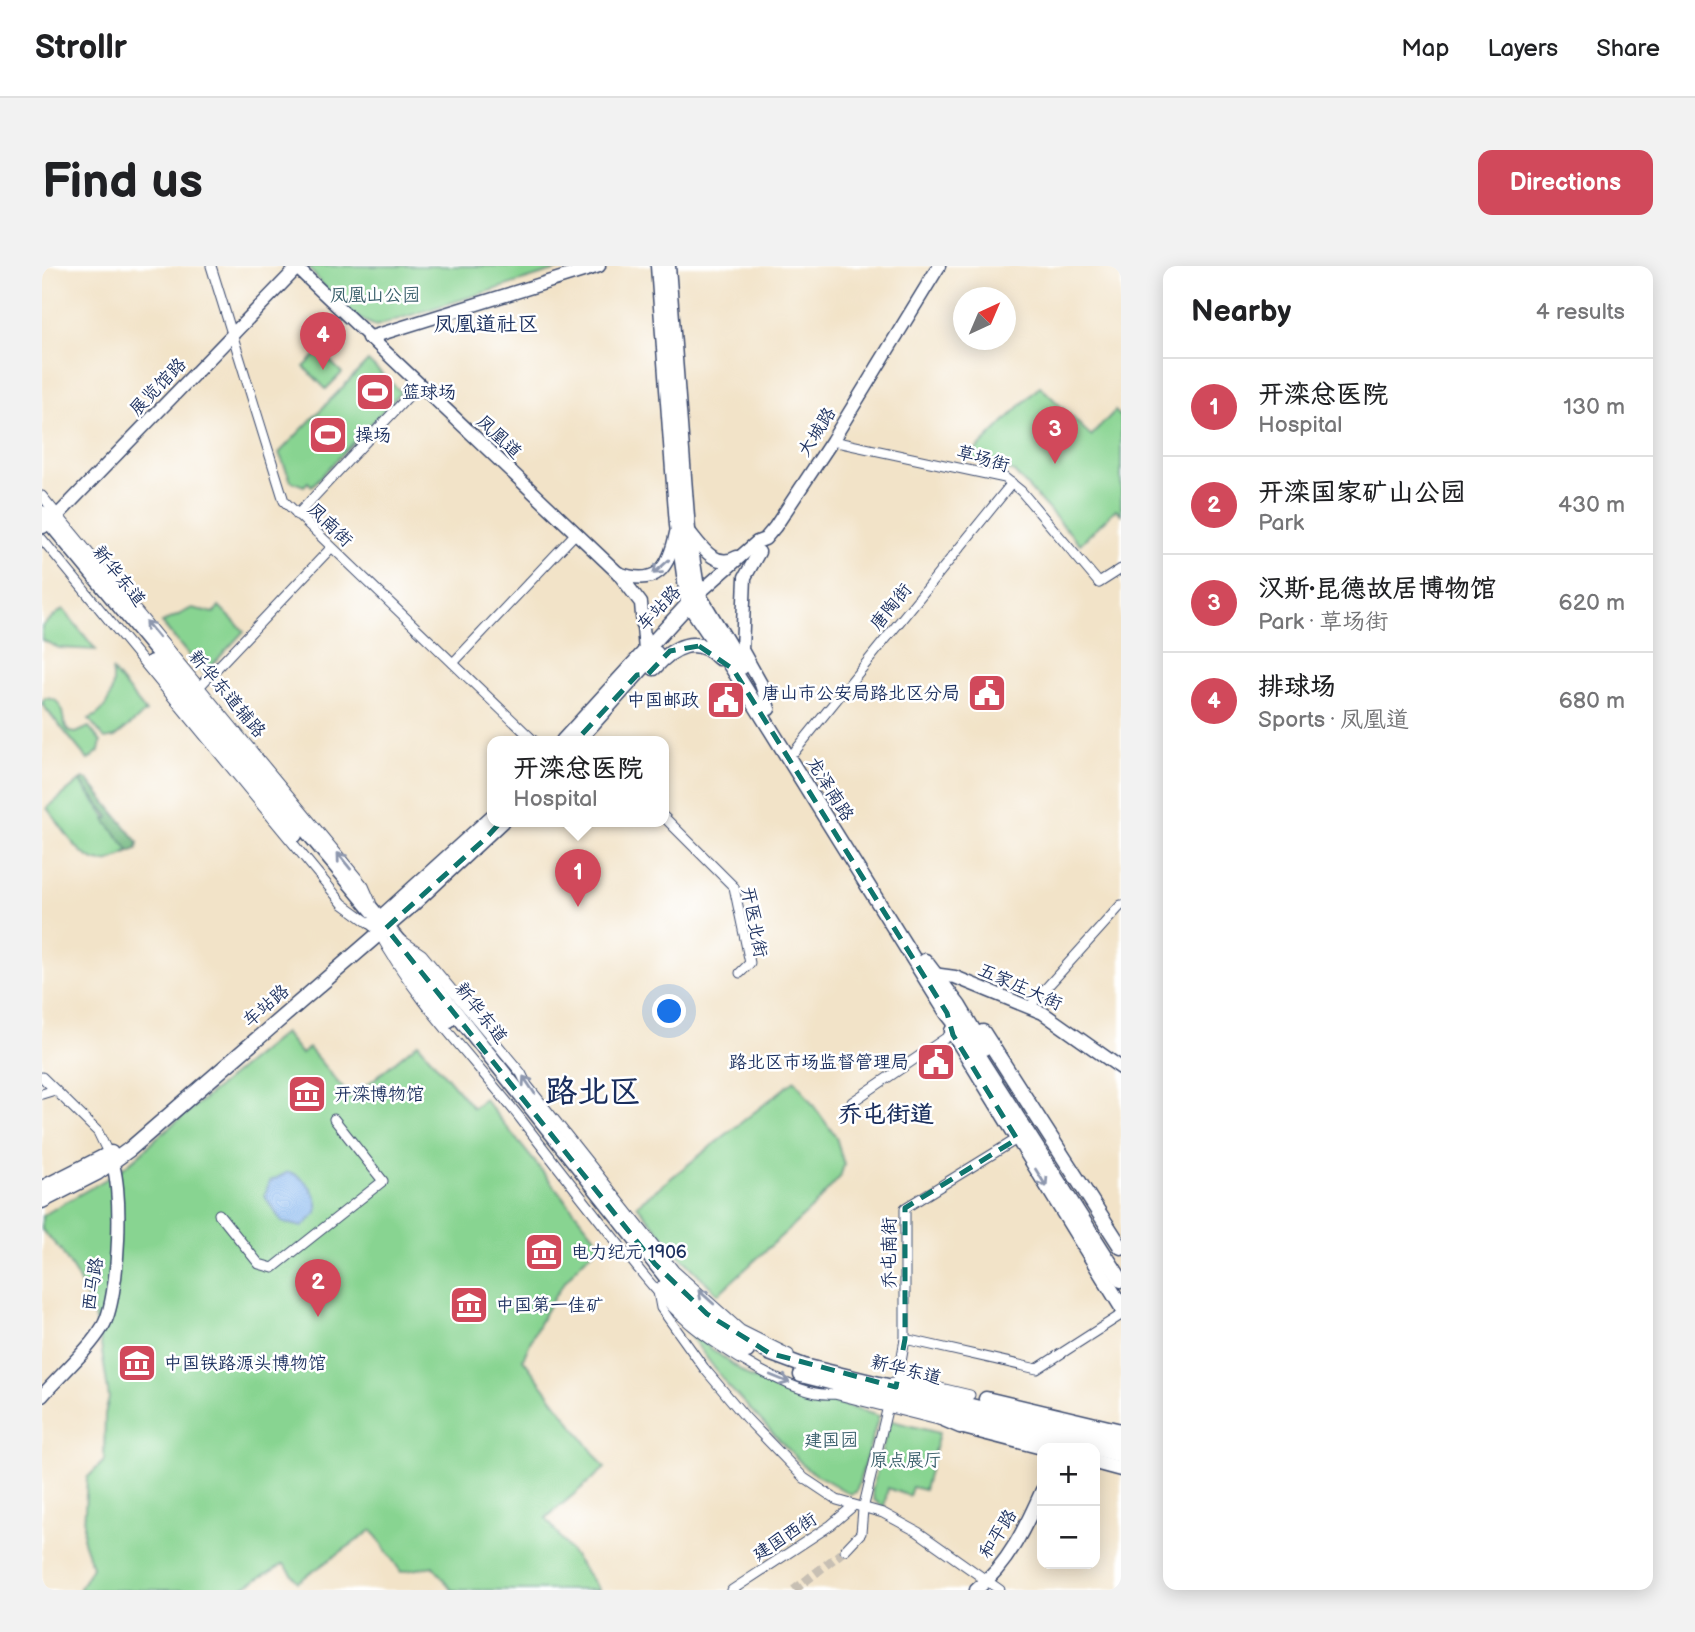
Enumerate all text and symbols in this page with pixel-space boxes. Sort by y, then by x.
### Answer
text: Strollr [35,28,127,68]
text: Map [1401,34,1449,63]
text: Layers [1487,34,1558,63]
text: Share [1596,34,1660,63]
button: Directions [1478,150,1653,215]
text: Find us [42,153,203,212]
park label: 凤凰山公园 [330,285,420,306]
north arrow [953,287,1016,350]
text: Nearby [1191,294,1291,330]
text: 4 results [1536,298,1625,326]
pin: 4 [300,312,346,370]
district label: 凤凰道社区 [434,312,539,337]
street label: 展览馆路 [125,354,191,420]
sports icon: 篮球场 [354,371,396,413]
text: 开滦总医院 [1258,380,1388,411]
place label: 篮球场 [402,382,456,403]
text: 1 [1209,393,1219,421]
text: 130 m [1563,393,1625,421]
street label: 大城路 [794,404,840,460]
pin: 3 [1032,406,1078,464]
street label: 凤凰道 [472,411,526,463]
text: Hospital [1258,411,1343,439]
sports icon: 操场 [307,414,349,456]
place label: 操场 [355,425,391,446]
street label: 草场街 [954,441,1012,477]
text: 开滦国家矿山公园 [1258,478,1466,509]
text: 2 [1207,491,1221,519]
text: 430 m [1558,491,1625,519]
street label: 凤南街 [303,499,357,551]
text: Park [1258,509,1304,537]
street label: 新华东道 [88,541,150,611]
one-way arrow [652,559,670,575]
text: 汉斯·昆德故居博物馆 [1258,574,1496,605]
street label: 唐陶街 [866,579,916,635]
street label: 车站路 [633,581,685,635]
text: 3 [1207,589,1221,617]
text: 620 m [1559,589,1625,617]
text: Park · 草场街 [1258,608,1388,636]
one-way arrow [145,620,161,638]
street label: 新华东道辅路 [184,646,270,742]
public building icon: 唐山市公安局路北区分局 [966,672,1008,714]
text: 排球场 [1258,672,1336,703]
public building icon: 中国邮政 [705,679,747,721]
place label: 唐山市公安局路北区分局 [762,683,960,704]
text: 4 [1207,687,1221,715]
text: 680 m [1559,687,1625,715]
place label: 中国邮政 [627,690,699,711]
text: Sports · 凤凰道 [1258,706,1409,734]
popup [487,736,669,827]
street label: 龙泽南路 [802,753,858,825]
text: 开滦总医院 [513,754,643,785]
text: Hospital [513,785,598,813]
pin: 1 [555,849,601,907]
one-way arrow [336,853,351,871]
street label: 开医北街 [737,885,771,959]
street label: 五家庄大街 [975,959,1065,1015]
street label: 新华东道 [451,978,511,1048]
street label: 车站路 [239,980,293,1032]
your location [652,994,686,1028]
public building icon: 路北区市场监督管理局 [915,1041,957,1083]
place label: 路北区市场监督管理局 [729,1052,909,1073]
museum icon: 开滦博物馆 [286,1073,328,1115]
district label: 路北区 [545,1073,641,1112]
one-way arrow [522,1076,536,1096]
place label: 开滦博物馆 [334,1084,424,1105]
district label: 乔屯街道 [838,1100,934,1129]
one-way arrow [1034,1168,1049,1187]
street label: 乔屯南街 [879,1217,900,1289]
museum icon: 电力纪元 1906 [523,1231,565,1273]
place label: 电力纪元 1906 [571,1242,687,1263]
street label: 西马路 [78,1256,108,1312]
pin: 2 [295,1259,341,1317]
museum icon: 中国第一佳矿 [448,1284,490,1326]
one-way arrow [698,1288,715,1305]
place label: 中国第一佳矿 [496,1295,604,1316]
museum icon: 中国铁路源头博物馆 [116,1342,158,1384]
street label: 新华东道 [869,1351,943,1389]
place label: 中国铁路源头博物馆 [164,1353,326,1374]
one-way arrow [769,1374,791,1387]
park label: 建国园 [804,1430,858,1451]
map controls [1037,1443,1100,1569]
button: + [1037,1443,1100,1506]
park label: 原点展厅 [870,1450,942,1471]
street label: 和平路 [975,1506,1021,1562]
button: − [1037,1506,1100,1569]
street label: 建国西街 [749,1509,821,1565]

